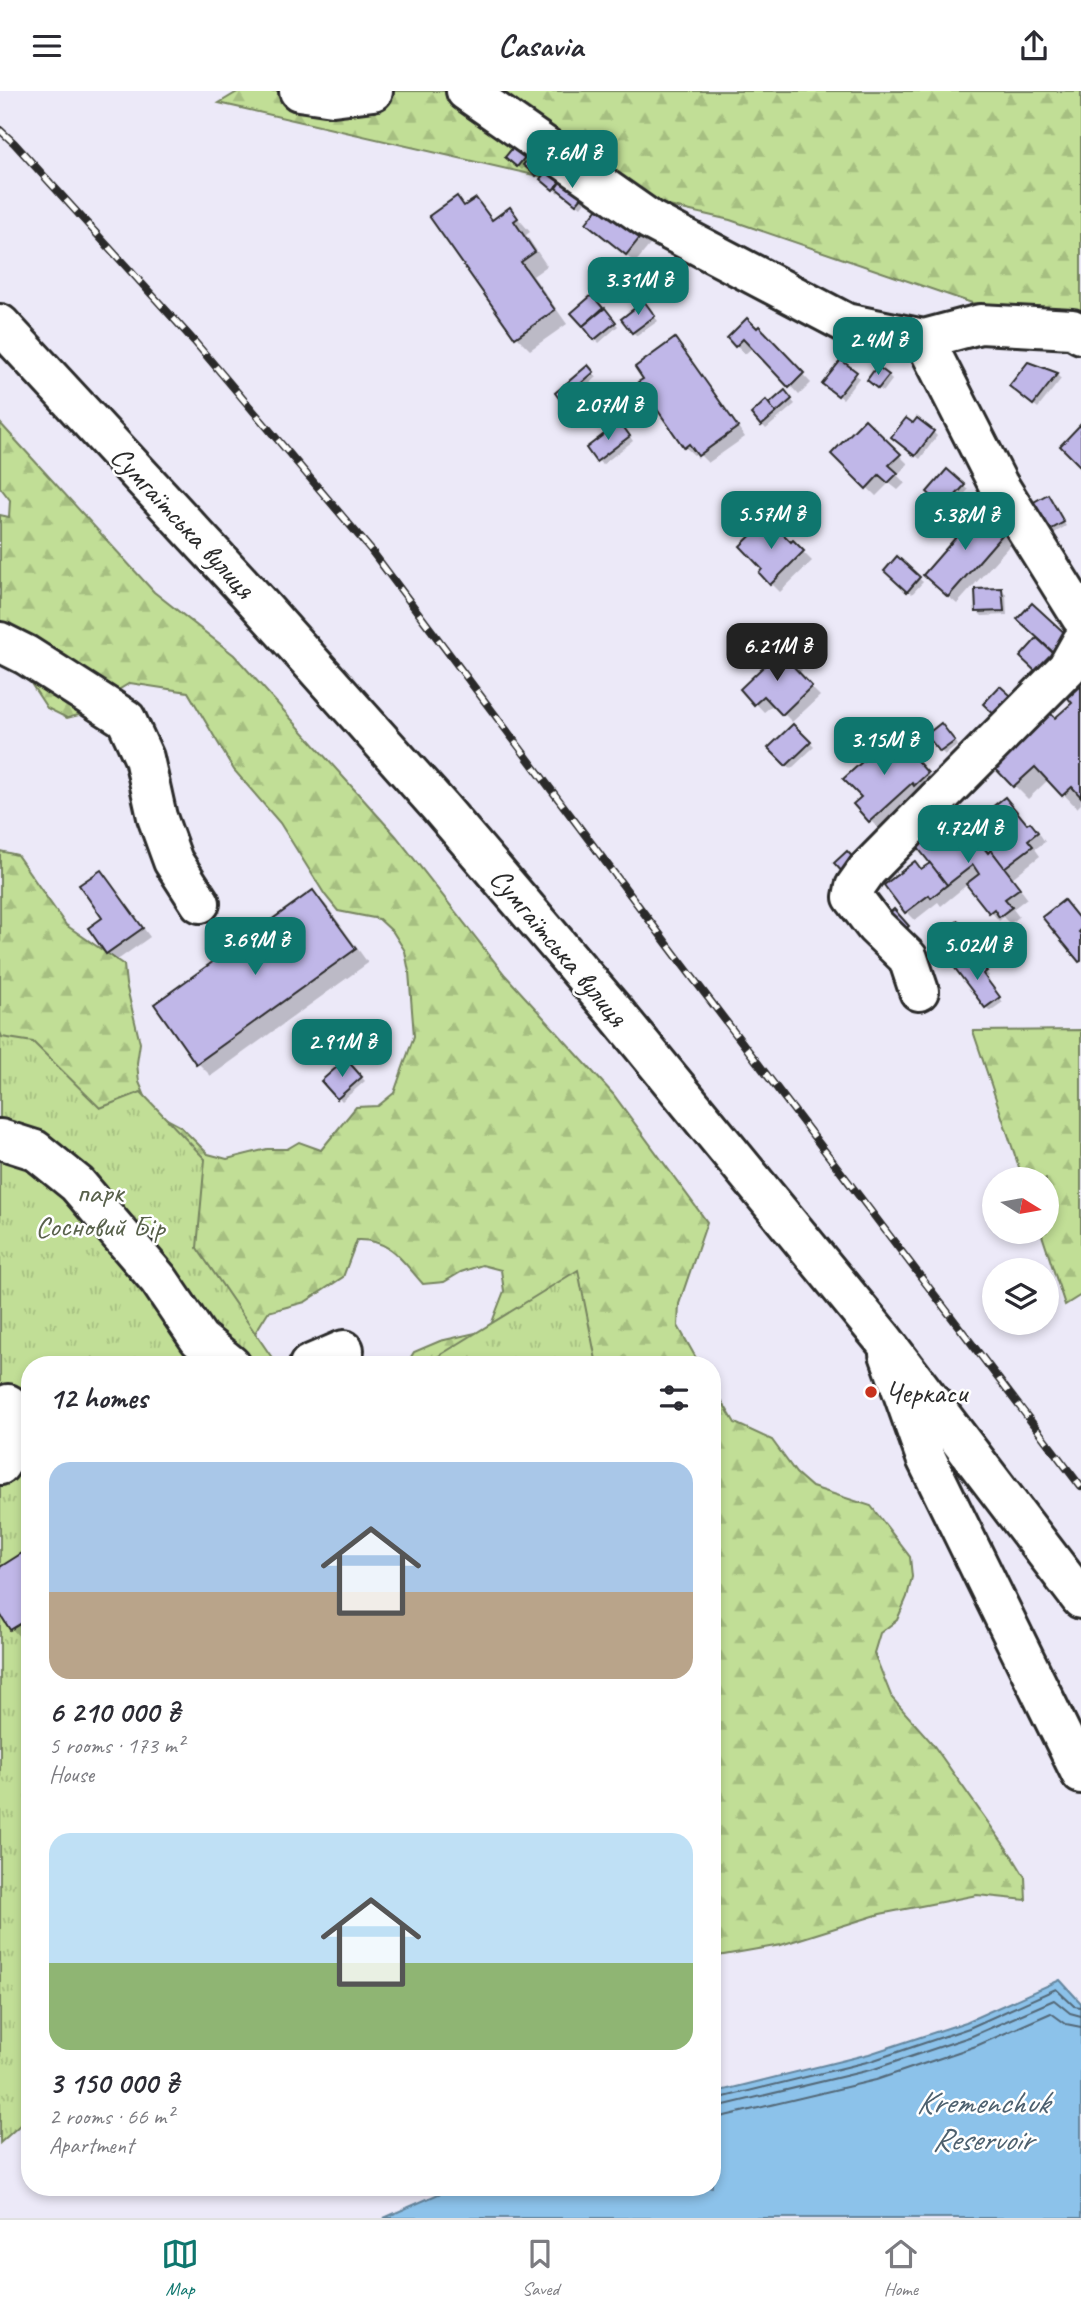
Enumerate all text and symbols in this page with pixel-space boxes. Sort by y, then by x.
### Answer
text: Casavia [498,25,583,66]
icon: menu [28,27,66,65]
icon: share [1015,27,1053,65]
pin: 7.6M ₴ [515,131,629,190]
text: 7.6M ₴ [543,138,601,167]
pin: 3.31M ₴ [573,257,703,317]
text: 3.31M ₴ [604,265,672,294]
pin: 2.4M ₴ [821,317,935,377]
text: 2.4M ₴ [849,325,907,354]
pin: 2.07M ₴ [543,383,673,442]
text: 2.07M ₴ [574,390,642,419]
street label: Сумгаїтська вулиця [102,438,264,607]
pin: 5.57M ₴ [706,491,836,551]
pin: 5.38M ₴ [900,493,1030,552]
text: 5.57M ₴ [737,499,805,528]
text: 5.38M ₴ [931,500,999,529]
pin: 6.21M ₴ [712,623,842,683]
text: 6.21M ₴ [743,631,811,660]
pin: 3.15M ₴ [819,717,949,777]
text: 3.15M ₴ [850,725,918,754]
pin: 4.72M ₴ [903,805,1033,865]
text: 4.72M ₴ [934,813,1002,842]
street label: Сумгаїтська вулиця [482,860,637,1035]
pin: 3.69M ₴ [190,917,320,977]
pin: 5.02M ₴ [912,923,1042,982]
text: 3.69M ₴ [221,925,289,954]
text: 5.02M ₴ [943,930,1011,959]
pin: 2.91M ₴ [277,1019,407,1079]
text: 2.91M ₴ [308,1027,376,1056]
north arrow [982,1167,1059,1244]
map controls [982,1167,1059,1335]
park label: парк Сосновий Бір [35,1173,166,1245]
button: layers [982,1258,1059,1335]
place label: Черкаси [885,1373,969,1411]
text: 12 homes [49,1379,147,1417]
icon: filters [655,1379,693,1417]
marker: Черкаси [863,1384,879,1400]
icon: home [308,1508,434,1634]
text: 6 210 000 ₴ [49,1693,180,1731]
text: 5 rooms · 173 m² [49,1731,184,1760]
text: House [49,1760,94,1789]
icon: home [308,1879,434,2005]
text: 3 150 000 ₴ [49,2064,179,2102]
water label: Kremenchuk Reservoir [916,2082,1054,2160]
text: 2 rooms · 66 m² [49,2102,173,2131]
text: Apartment [49,2131,134,2160]
tab: Map [161,2235,199,2301]
tab: Saved [521,2235,559,2301]
tab: Home [882,2235,920,2301]

